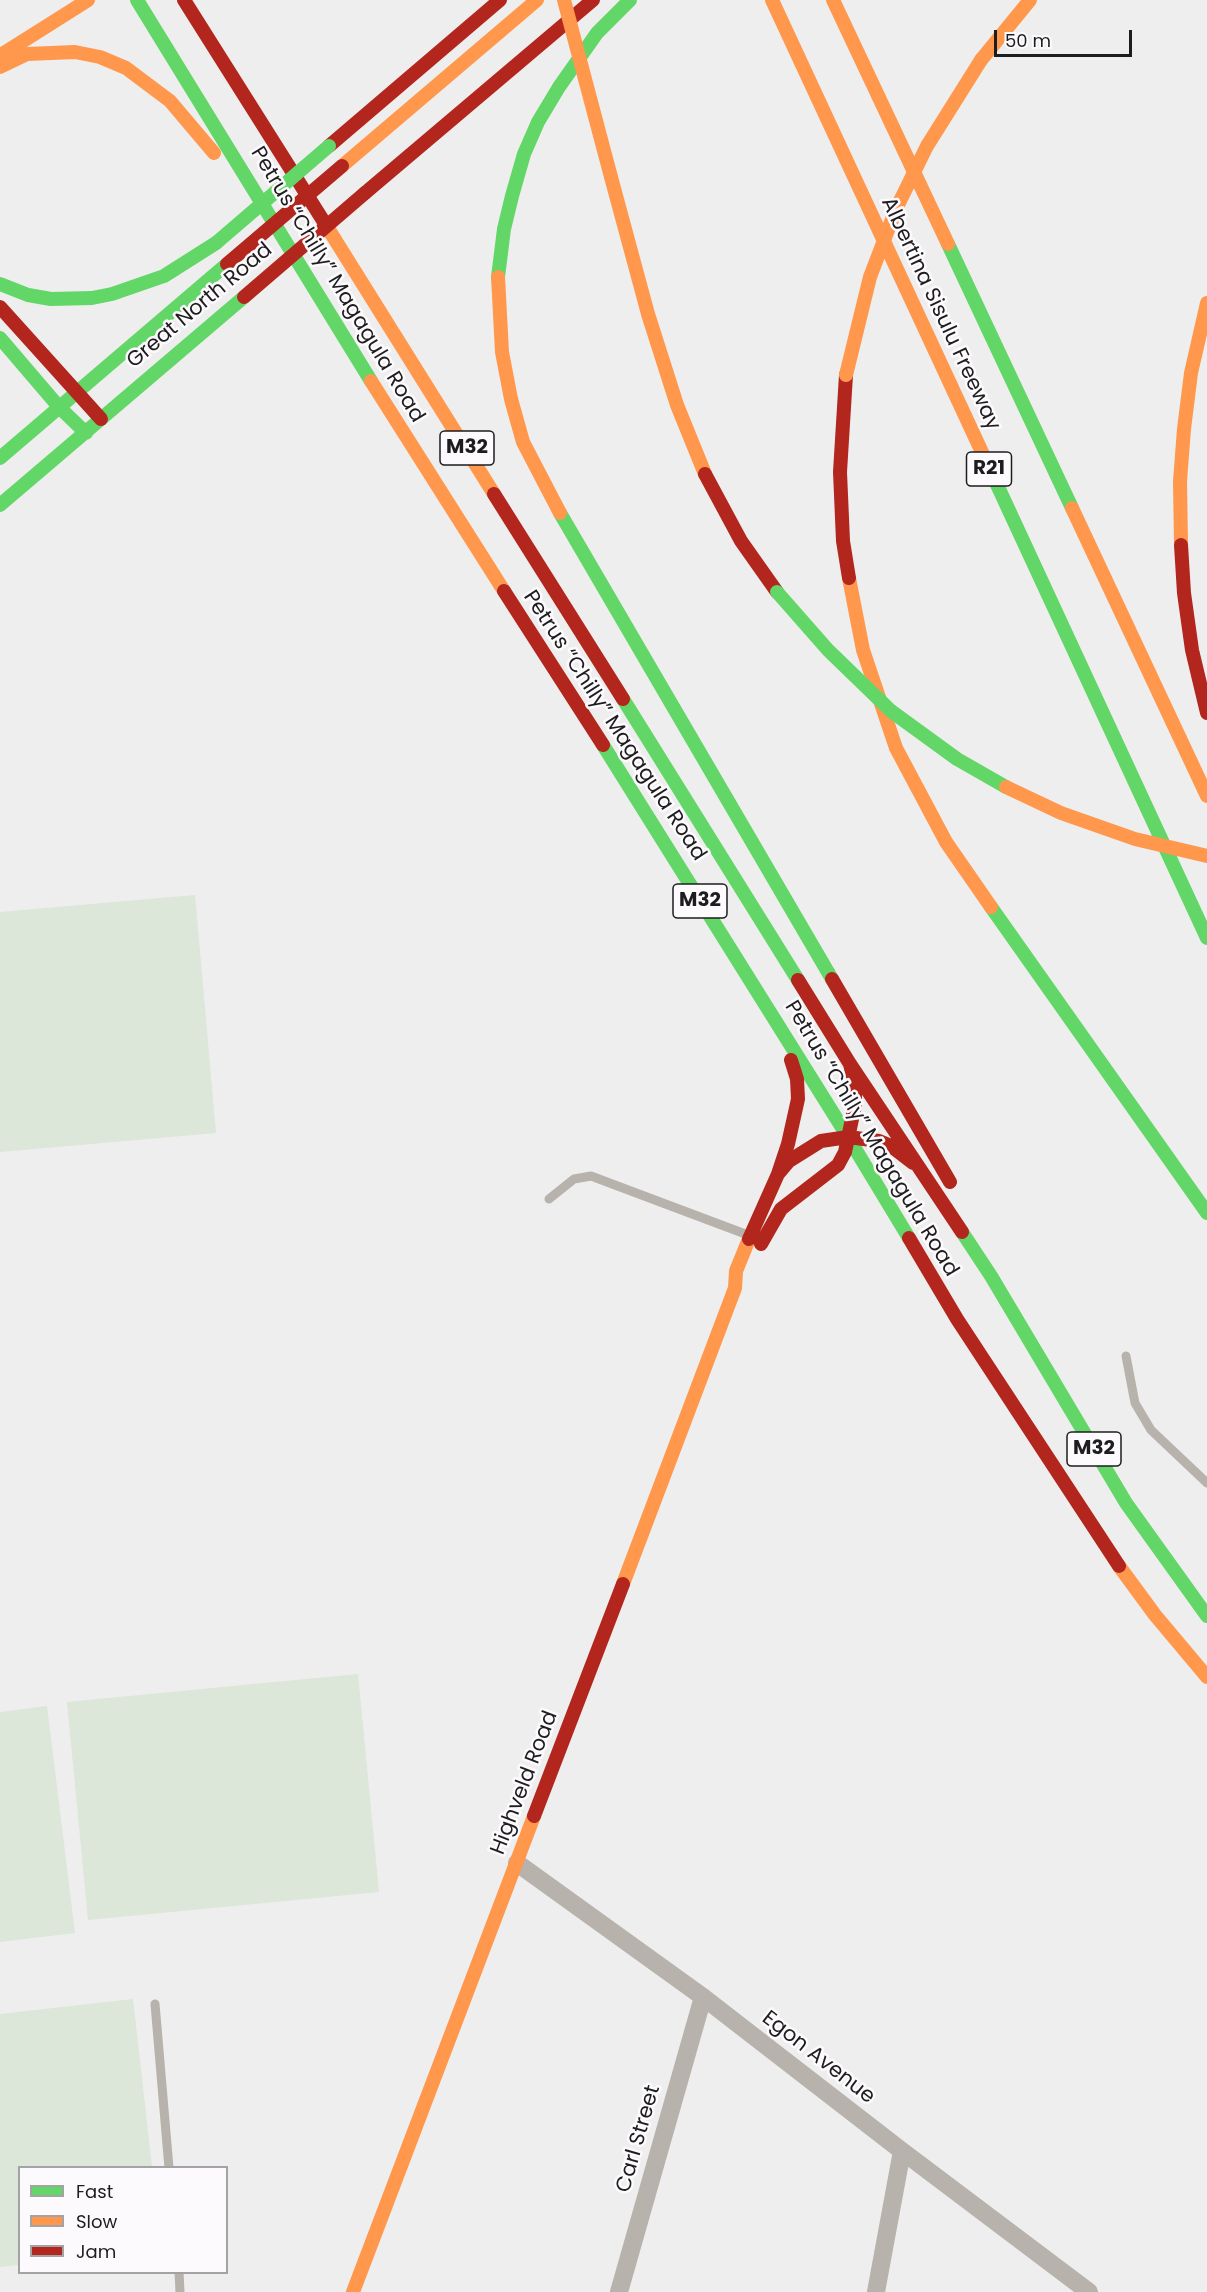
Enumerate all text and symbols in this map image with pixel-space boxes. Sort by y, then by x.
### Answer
scale bar [997,18,1135,56]
text: 50 m [1005,28,1051,53]
street label: Petrus “Chilly” Magagula Road [245,143,429,427]
street label: Albertina Sisulu Freeway [875,193,1005,435]
street label: Great North Road [122,238,278,374]
road number: M32 [440,431,494,465]
road number: R21 [966,452,1012,486]
street label: Petrus “Chilly” Magagula Road [517,586,711,866]
road number: M32 [673,884,727,918]
street label: Petrus “Chilly” Magagula Road [779,997,963,1281]
road number: M32 [1067,1432,1121,1466]
street label: Highveld Road [486,1708,564,1858]
street label: Egon Avenue [757,2006,879,2110]
street label: Carl Street [612,2082,666,2196]
legend [18,2166,228,2274]
text: Fast [76,2179,113,2204]
text: Slow [76,2209,117,2234]
text: Jam [76,2239,116,2264]

